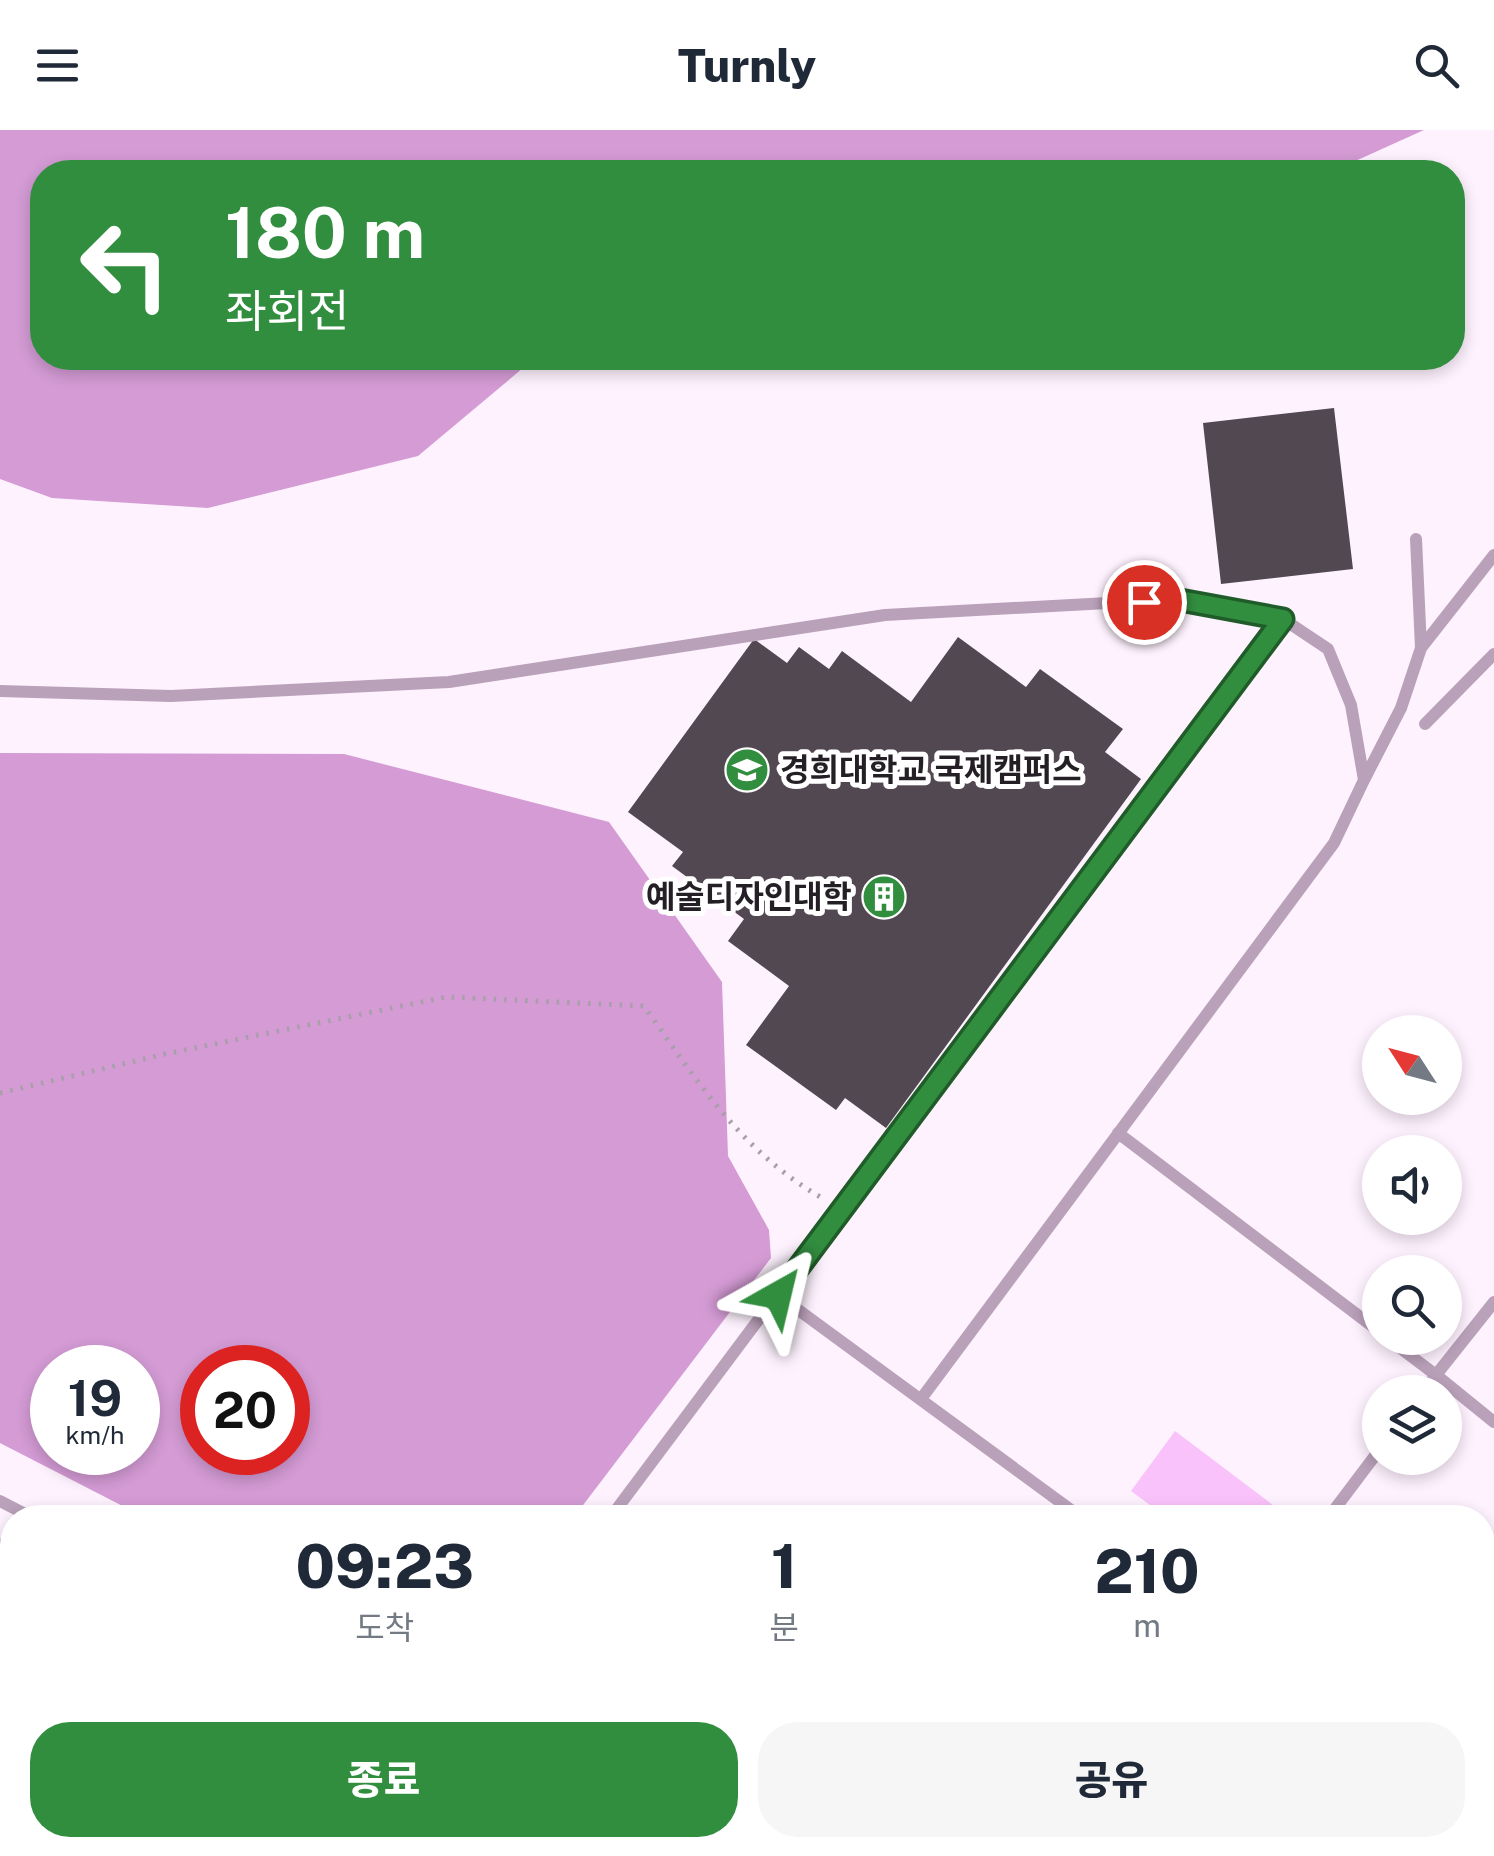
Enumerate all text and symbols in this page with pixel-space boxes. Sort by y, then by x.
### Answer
icon: menu [30,38,85,93]
icon: search [1409,38,1464,93]
text: Turnly [678,39,816,92]
text: 180 m [225,191,425,274]
icon: left [60,200,190,330]
text: 좌회전 [225,284,349,337]
pin [1102,560,1187,645]
icon: arrive [1117,575,1172,630]
school or university icon: 경희대학교 국제캠퍼스 [724,747,770,793]
place label: 경희대학교 국제캠퍼스 [780,751,1082,788]
building icon: 예술디자인대학 [861,874,907,920]
place label: 예술디자인대학 [646,878,852,915]
north arrow [1362,1015,1462,1115]
map controls [1362,1015,1462,1475]
button: sound [1362,1135,1462,1235]
position arrow [726,1243,830,1347]
button: search [1362,1255,1462,1355]
speed limit sign: 20 [180,1345,310,1475]
text: 19 [68,1368,122,1427]
button: layers [1362,1375,1462,1475]
text: km/h [66,1420,124,1450]
text: 09:23 [296,1531,474,1602]
text: 1 [771,1531,797,1602]
text: 210 [1094,1536,1199,1607]
text: m [1133,1607,1161,1644]
text: 도착 [355,1609,414,1646]
text: 분 [770,1609,799,1646]
button: 종료 [30,1722,738,1837]
button: 공유 [758,1722,1465,1837]

